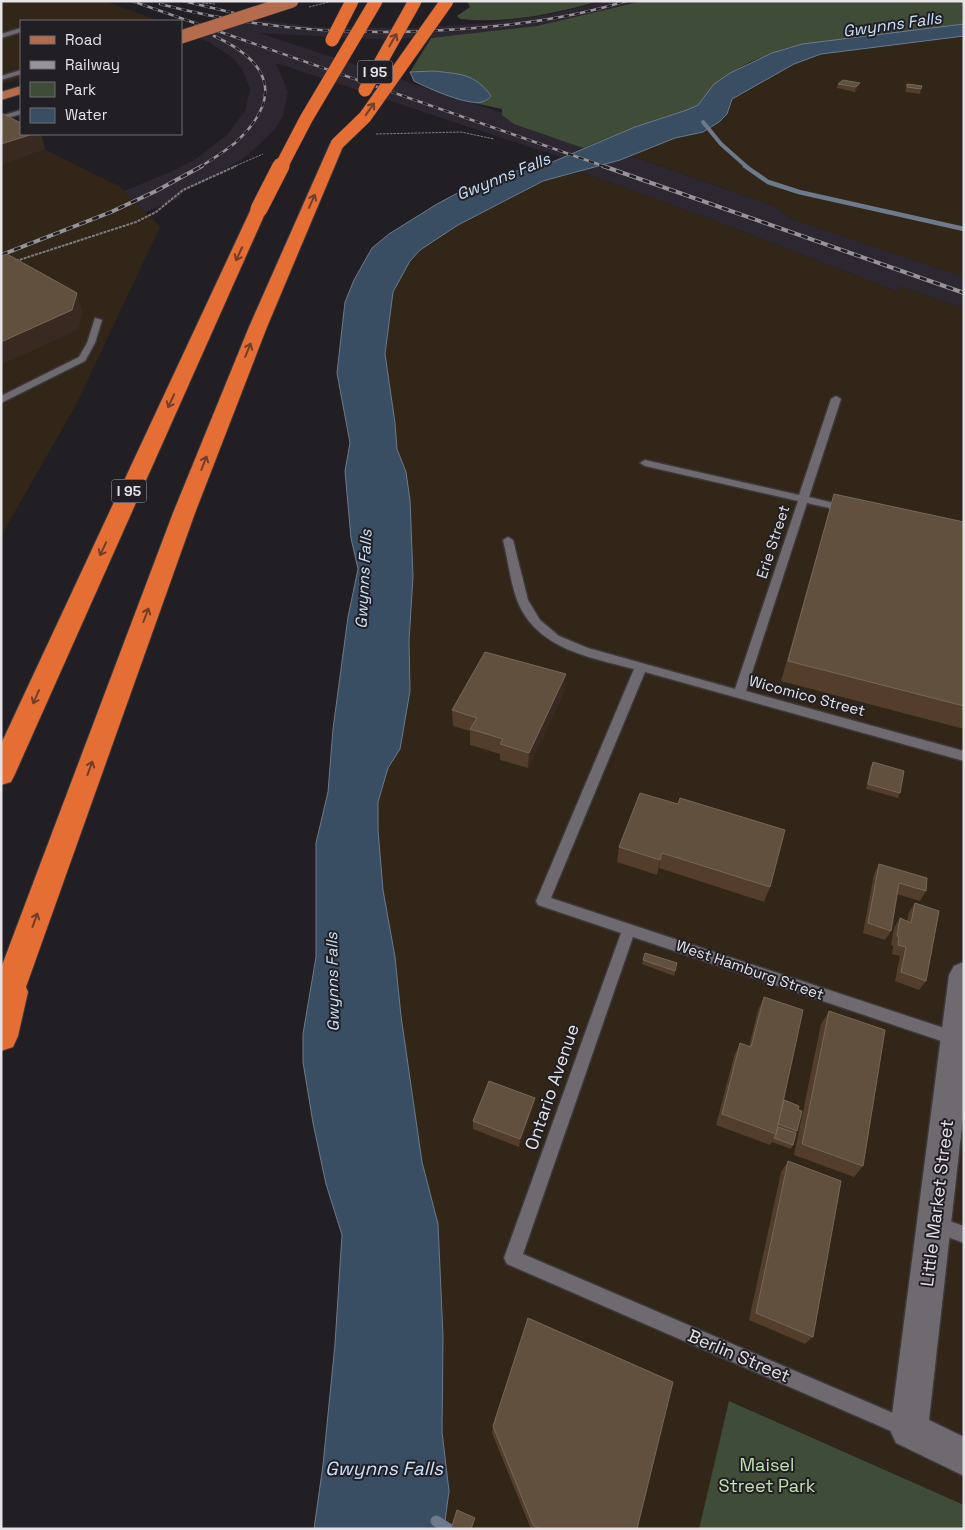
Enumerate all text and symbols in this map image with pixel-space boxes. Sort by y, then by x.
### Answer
water label: Gwynns Falls [841,7,943,42]
legend [20,20,182,135]
text: Road [65,30,102,49]
one-way arrow [388,32,398,47]
text: Railway [65,55,120,74]
road number: I 95 [358,61,392,84]
text: Park [65,80,96,99]
one-way arrow [365,103,375,117]
text: Water [65,105,108,124]
water label: Gwynns Falls [453,148,554,205]
one-way arrow [307,194,317,209]
one-way arrow [233,246,243,261]
one-way arrow [244,343,253,358]
one-way arrow [165,393,175,408]
one-way arrow [200,456,209,471]
road number: I 95 [112,480,146,502]
street label: Erie Street [752,503,793,581]
water label: Gwynns Falls [350,528,377,629]
one-way arrow [97,541,107,556]
one-way arrow [142,608,151,623]
street label: Wicomico Street [747,671,867,720]
one-way arrow [30,689,40,704]
one-way arrow [86,760,95,776]
one-way arrow [31,913,40,929]
water label: Gwynns Falls [321,932,344,1032]
street label: West Hamburg Street [674,935,827,1004]
street label: Ontario Avenue [519,1021,584,1153]
street label: Little Market Street [915,1118,958,1288]
street label: Berlin Street [685,1324,794,1387]
park label: Maisel Street Park [718,1453,816,1497]
water label: Gwynns Falls [325,1456,444,1481]

